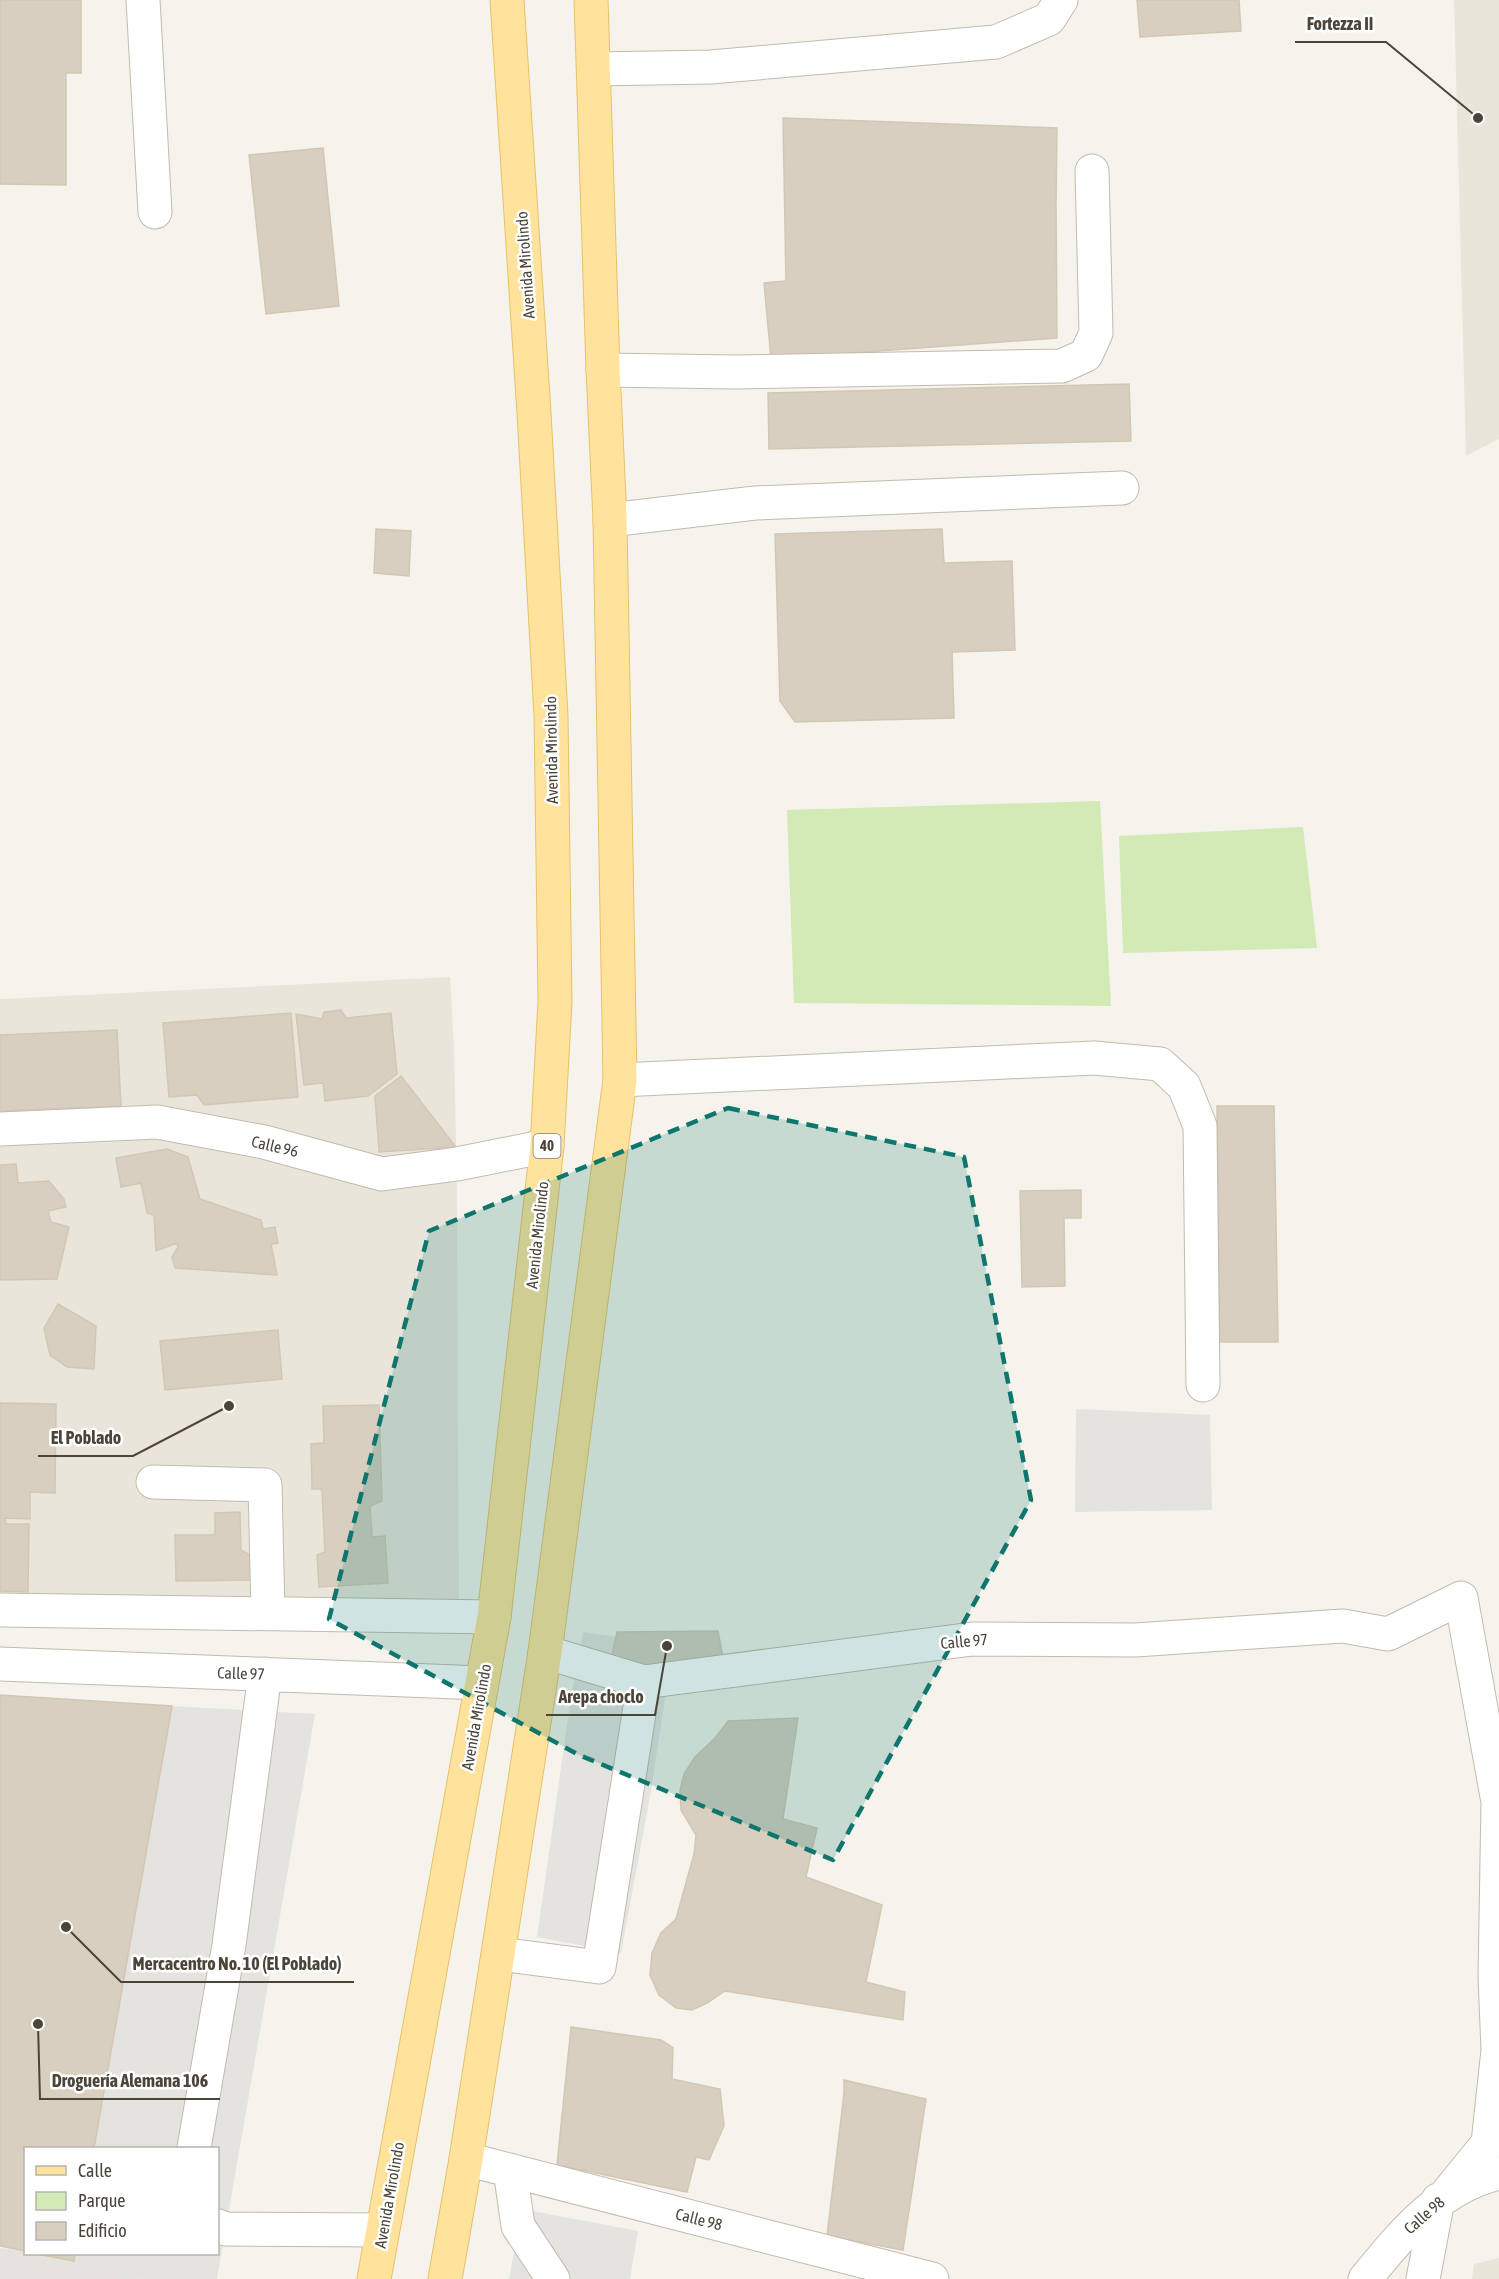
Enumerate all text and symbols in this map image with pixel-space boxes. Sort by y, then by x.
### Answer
callout: Fortezza II [1295,6,1386,42]
text: Fortezza II [1307,13,1373,34]
street label: Avenida Mirolindo [512,211,538,319]
street label: Avenida Mirolindo [541,696,561,804]
street label: Calle 96 [250,1132,300,1160]
road number: 40 [534,1134,560,1158]
street label: Avenida Mirolindo [522,1181,552,1289]
callout: El Poblado [38,1420,133,1456]
text: El Poblado [51,1427,121,1448]
street label: Calle 97 [940,1630,988,1652]
street label: Avenida Mirolindo [458,1662,494,1772]
street label: Calle 97 [217,1663,265,1683]
callout: Arepa choclo [546,1679,655,1715]
text: Arepa choclo [557,1686,644,1707]
callout: Mercacentro No. 10 (El Poblado) [121,1946,354,1982]
text: Mercacentro No. 10 (El Poblado) [133,1953,342,1974]
callout: Droguería Alemana 106 [40,2063,220,2099]
text: Droguería Alemana 106 [52,2070,208,2091]
street label: Avenida Mirolindo [371,2140,407,2250]
legend [24,2147,219,2255]
text: Calle [78,2160,112,2181]
text: Parque [78,2190,126,2211]
street label: Calle 98 [1400,2193,1448,2237]
street label: Calle 98 [674,2205,724,2233]
text: Edificio [78,2220,127,2241]

